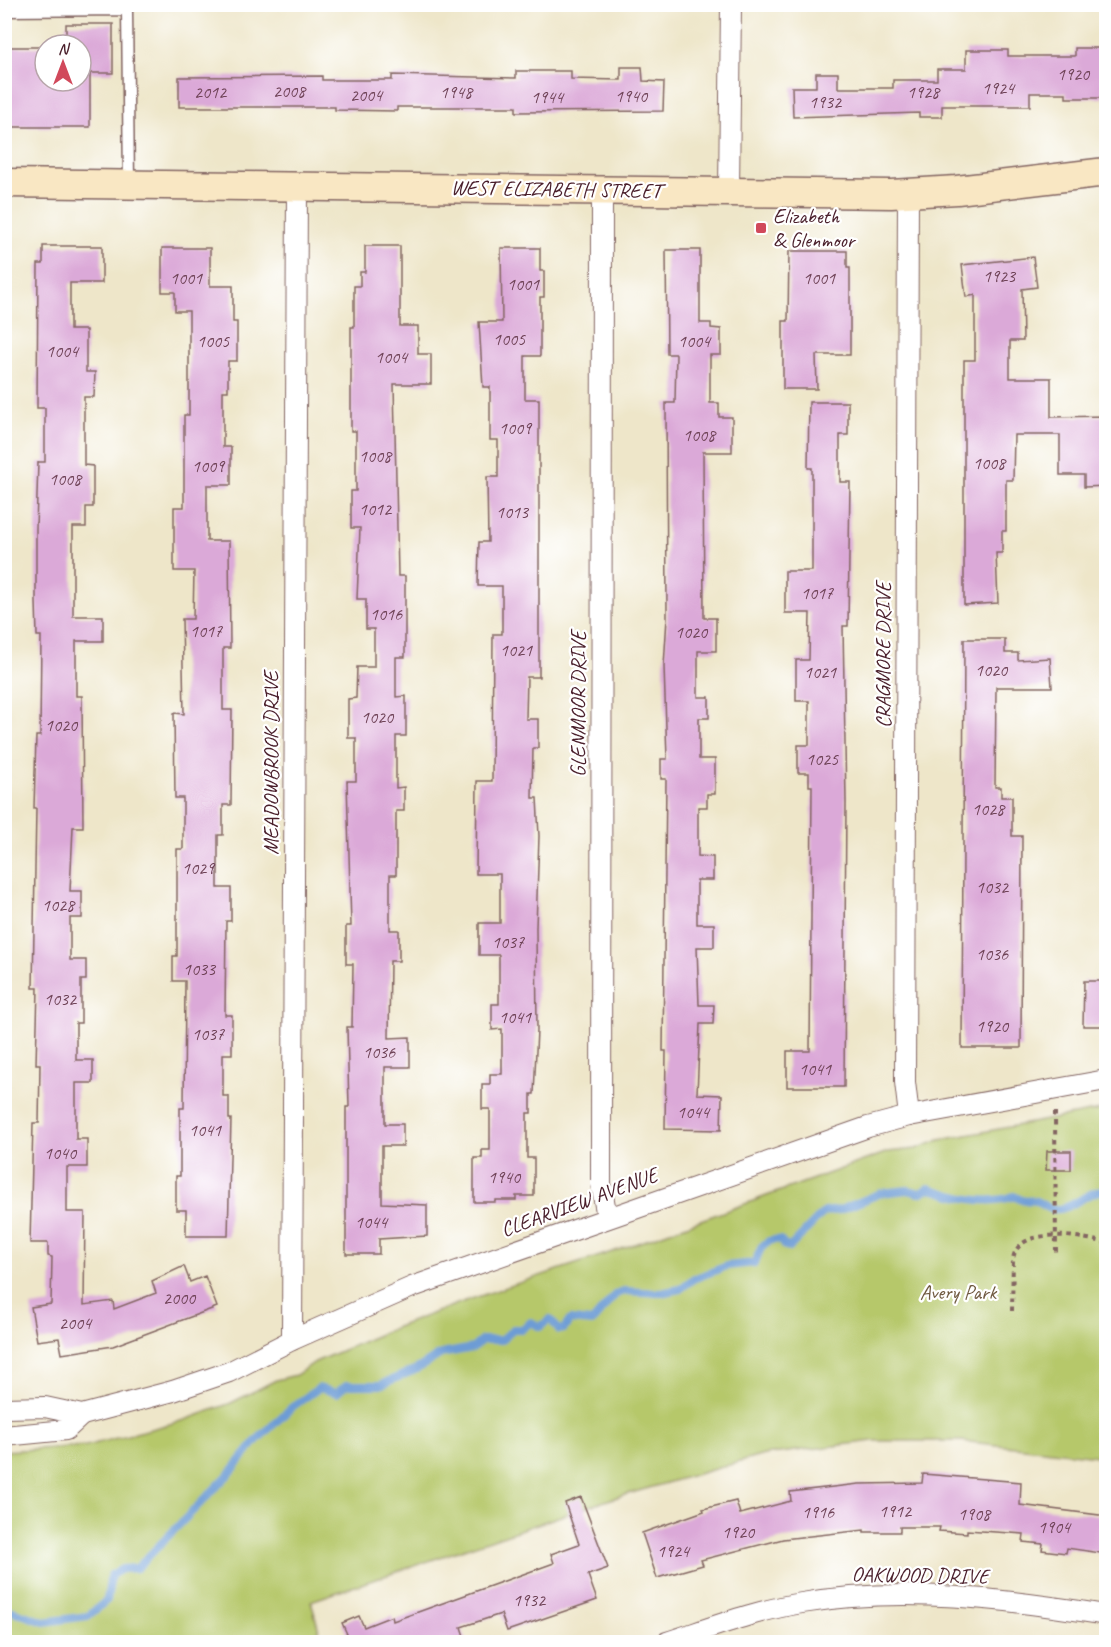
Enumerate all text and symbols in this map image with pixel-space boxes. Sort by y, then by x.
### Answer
north arrow [33,33,93,93]
text: N [58,39,71,59]
house number: 1920 [1057,63,1091,85]
house number: 1924 [982,77,1016,99]
house number: 2008 [273,80,307,102]
house number: 2012 [194,81,228,103]
house number: 1948 [440,81,474,103]
house number: 1928 [907,81,941,103]
house number: 2004 [350,84,384,106]
house number: 1940 [615,85,649,107]
house number: 1944 [531,86,565,108]
house number: 1932 [809,91,843,113]
street label: WEST ELIZABETH STREET [451,174,667,204]
place label: Elizabeth & Glenmoor [773,203,857,253]
marker: Elizabeth & Glenmoor [754,221,768,235]
house number: 1923 [983,265,1017,287]
house number: 1001 [170,267,203,289]
house number: 1001 [803,267,836,289]
house number: 1001 [507,273,540,295]
house number: 1005 [493,328,526,350]
house number: 1005 [197,330,230,352]
house number: 1004 [678,330,712,352]
house number: 1004 [46,340,80,362]
house number: 1004 [375,346,409,368]
house number: 1009 [499,417,533,439]
house number: 1008 [683,424,717,446]
house number: 1008 [359,445,393,467]
house number: 1008 [973,452,1007,474]
house number: 1009 [192,455,226,477]
house number: 1008 [49,468,83,490]
house number: 1012 [359,498,393,520]
house number: 1013 [496,501,530,523]
street label: CRAGMORE DRIVE [870,580,896,728]
house number: 1017 [801,582,834,604]
house number: 1016 [370,603,403,625]
house number: 1017 [190,620,223,642]
house number: 1020 [675,621,709,643]
street label: GLENMOOR DRIVE [565,629,591,777]
house number: 1021 [500,639,533,661]
house number: 1020 [975,659,1009,681]
house number: 1021 [804,661,837,683]
street label: MEADOWBROOK DRIVE [258,668,284,855]
house number: 1020 [361,706,395,728]
house number: 1020 [45,714,79,736]
house number: 1025 [806,748,839,770]
house number: 1028 [972,798,1006,820]
house number: 1029 [182,857,216,879]
house number: 1032 [976,876,1010,898]
house number: 1028 [42,894,76,916]
house number: 1037 [492,931,525,953]
house number: 1036 [976,943,1009,965]
house number: 1033 [183,958,217,980]
house number: 1032 [44,988,78,1010]
house number: 1041 [499,1006,532,1028]
house number: 1920 [976,1015,1010,1037]
house number: 1037 [192,1023,225,1045]
house number: 1036 [363,1041,396,1063]
house number: 1041 [799,1058,832,1080]
house number: 1044 [677,1101,711,1123]
house number: 1041 [189,1119,222,1141]
house number: 1040 [44,1142,78,1164]
street label: CLEARVIEW AVENUE [497,1161,663,1242]
house number: 1940 [488,1166,522,1188]
house number: 1044 [355,1211,389,1233]
park label: Avery Park [920,1279,998,1305]
house number: 2000 [163,1287,197,1309]
house number: 2004 [59,1312,93,1334]
house number: 1912 [879,1500,913,1522]
house number: 1916 [802,1501,835,1523]
house number: 1908 [958,1503,992,1525]
house number: 1904 [1038,1516,1072,1538]
house number: 1920 [722,1521,756,1543]
house number: 1924 [657,1540,691,1562]
street label: OAKWOOD DRIVE [851,1561,991,1589]
house number: 1932 [513,1589,547,1611]

